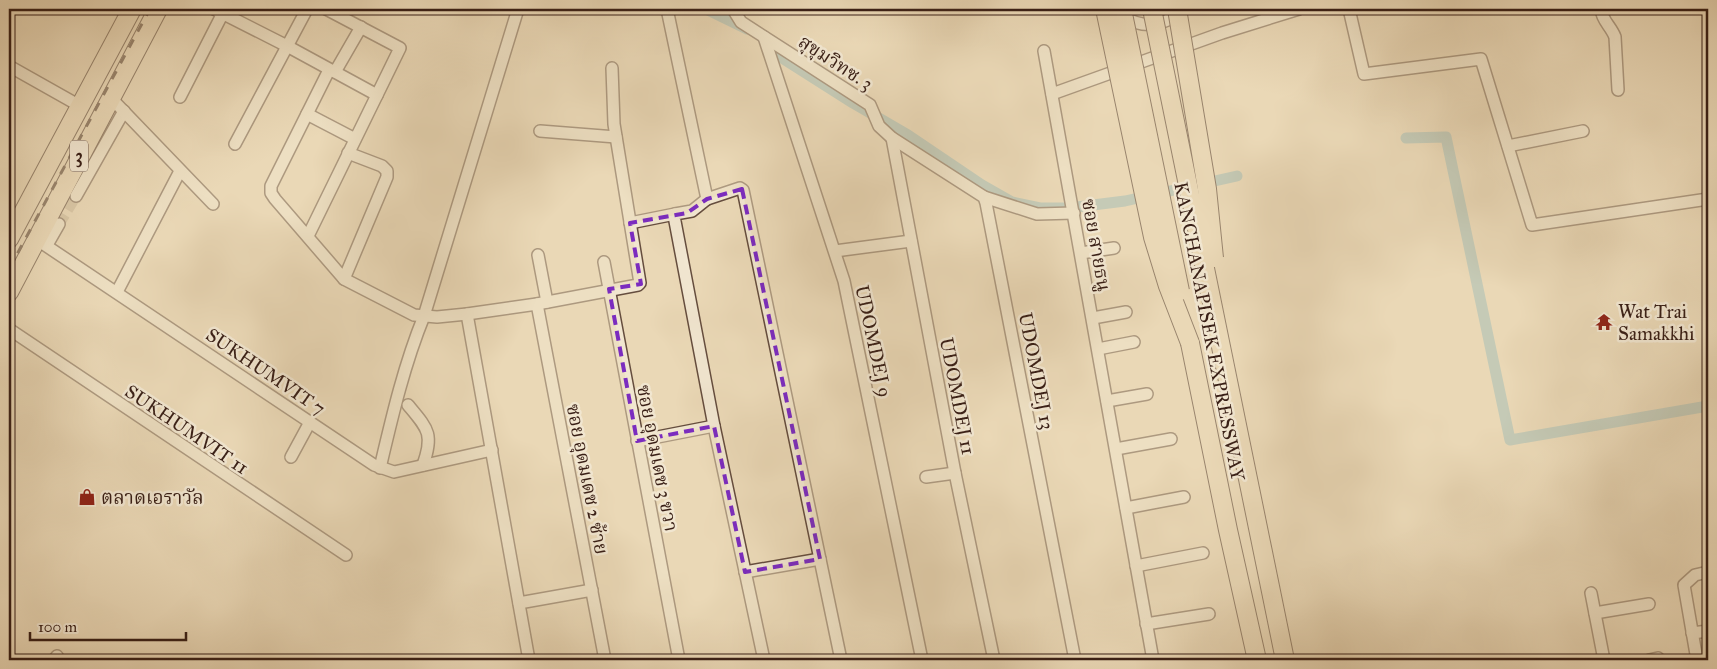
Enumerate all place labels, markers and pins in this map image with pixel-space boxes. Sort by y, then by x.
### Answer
place label: Wat Trai Samakkhi [1618,300,1694,345]
temple icon: Wat Trai Samakkhi [1594,312,1614,332]
place label: ตลาดเอราวัล [101,486,204,509]
shop icon: ตลาดเอราวัล [77,487,97,507]

